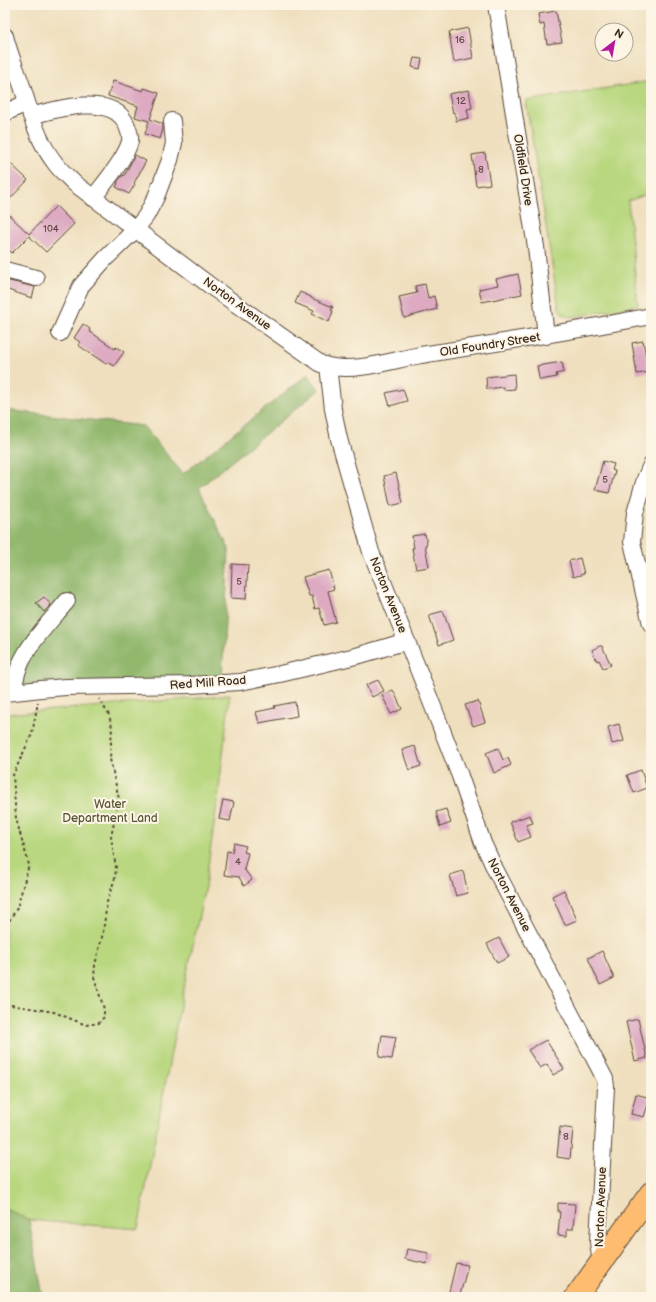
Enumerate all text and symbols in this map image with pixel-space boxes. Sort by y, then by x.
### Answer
north arrow [594,22,634,62]
text: N [612,26,626,42]
house number: 16 [455,34,465,46]
house number: 12 [456,95,466,107]
street label: Oldfield Drive [510,133,536,207]
house number: 8 [478,164,484,176]
house number: 104 [43,223,59,235]
street label: Norton Avenue [200,274,274,334]
street label: Old Foundry Street [439,330,541,360]
house number: 5 [602,474,608,486]
street label: Norton Avenue [366,555,410,635]
house number: 5 [236,576,242,588]
street label: Red Mill Road [169,673,247,693]
park label: Water Department Land [62,797,158,826]
house number: 4 [235,856,241,868]
street label: Norton Avenue [484,856,534,934]
house number: 8 [563,1131,569,1143]
street label: Norton Avenue [592,1166,610,1248]

